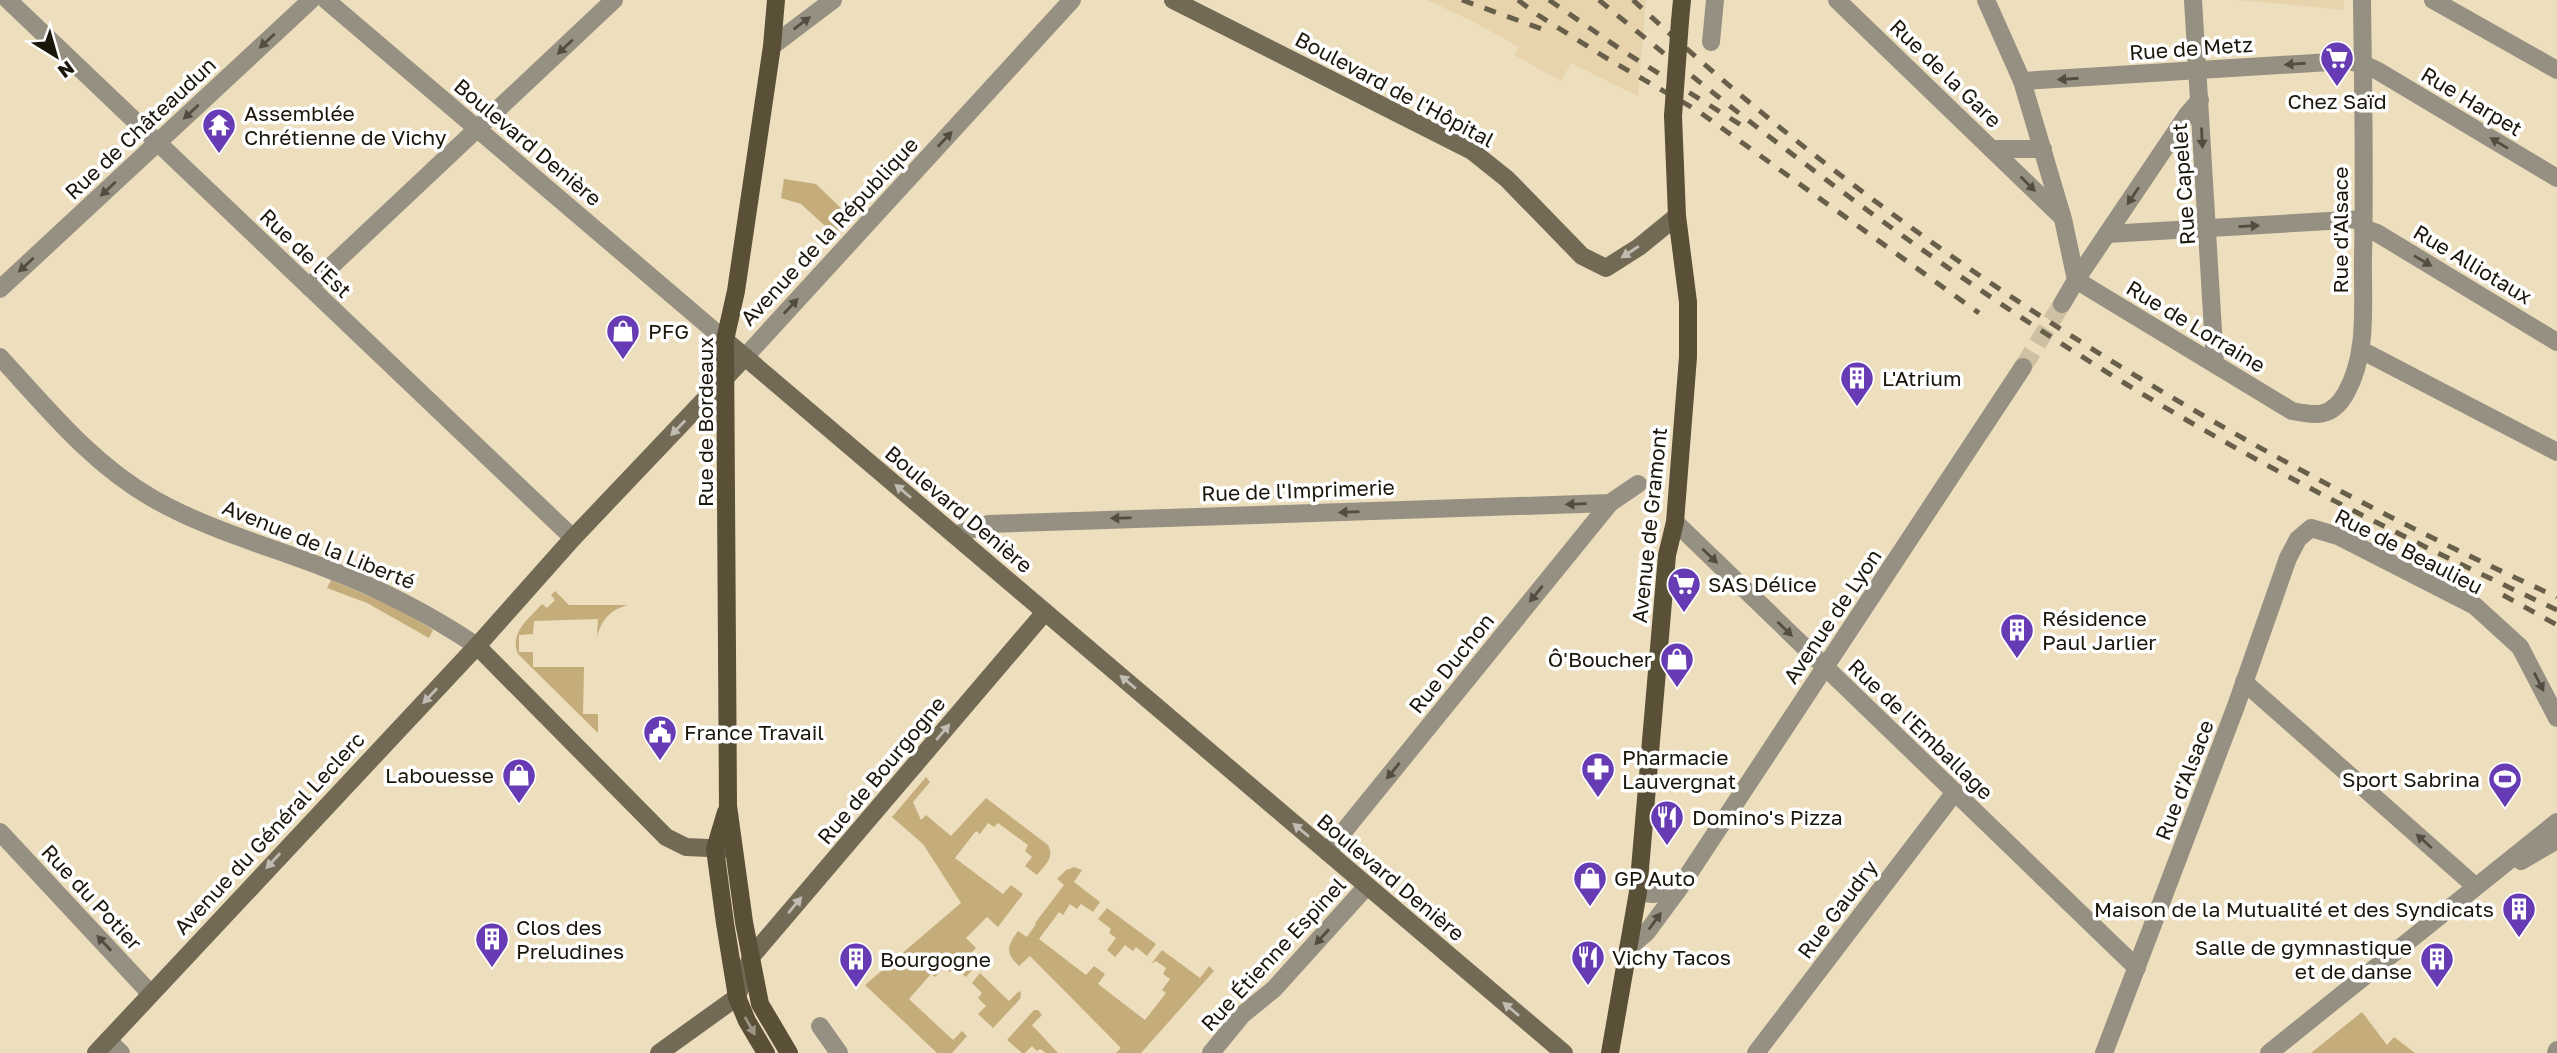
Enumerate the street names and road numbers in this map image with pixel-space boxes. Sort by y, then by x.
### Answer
street label: Rue de la Gare [1885,13,2007,133]
street label: Boulevard de l'Hôpital [1291,25,1499,153]
street label: Rue de Metz [2128,31,2254,65]
street label: Rue de Châteaudun [59,51,221,205]
street label: Rue Harpet [2417,61,2527,141]
street label: Boulevard Denière [449,73,607,211]
street label: Rue Capelet [2166,122,2200,246]
street label: Avenue de la République [735,131,923,331]
street label: Rue d'Alsace [2327,167,2353,293]
street label: Rue de l'Est [255,203,357,303]
street label: Rue Alliotaux [2409,218,2537,310]
street label: Rue de Lorraine [2122,274,2270,378]
street label: Rue de Bordeaux [692,336,718,507]
street label: Avenue de Gramont [1626,426,1672,624]
street label: Boulevard Denière [880,440,1038,578]
street label: Rue de l'Imprimerie [1201,474,1395,506]
street label: Avenue de la Liberté [219,493,419,595]
street label: Rue de Beaulieu [2331,503,2487,599]
street label: Avenue de Lyon [1777,544,1887,688]
street label: Rue Duchon [1403,608,1499,718]
street label: Rue de l'Emballage [1843,653,1999,805]
street label: Rue de Bourgogne [812,691,950,849]
street label: Rue d'Alsace [2149,716,2219,844]
street label: Avenue du Général Leclerc [168,726,370,940]
street label: Boulevard Denière [1312,808,1470,946]
street label: Rue du Potier [36,839,148,955]
street label: Rue Gaudry [1791,854,1883,963]
street label: Rue Étienne Espinel [1195,872,1351,1036]

